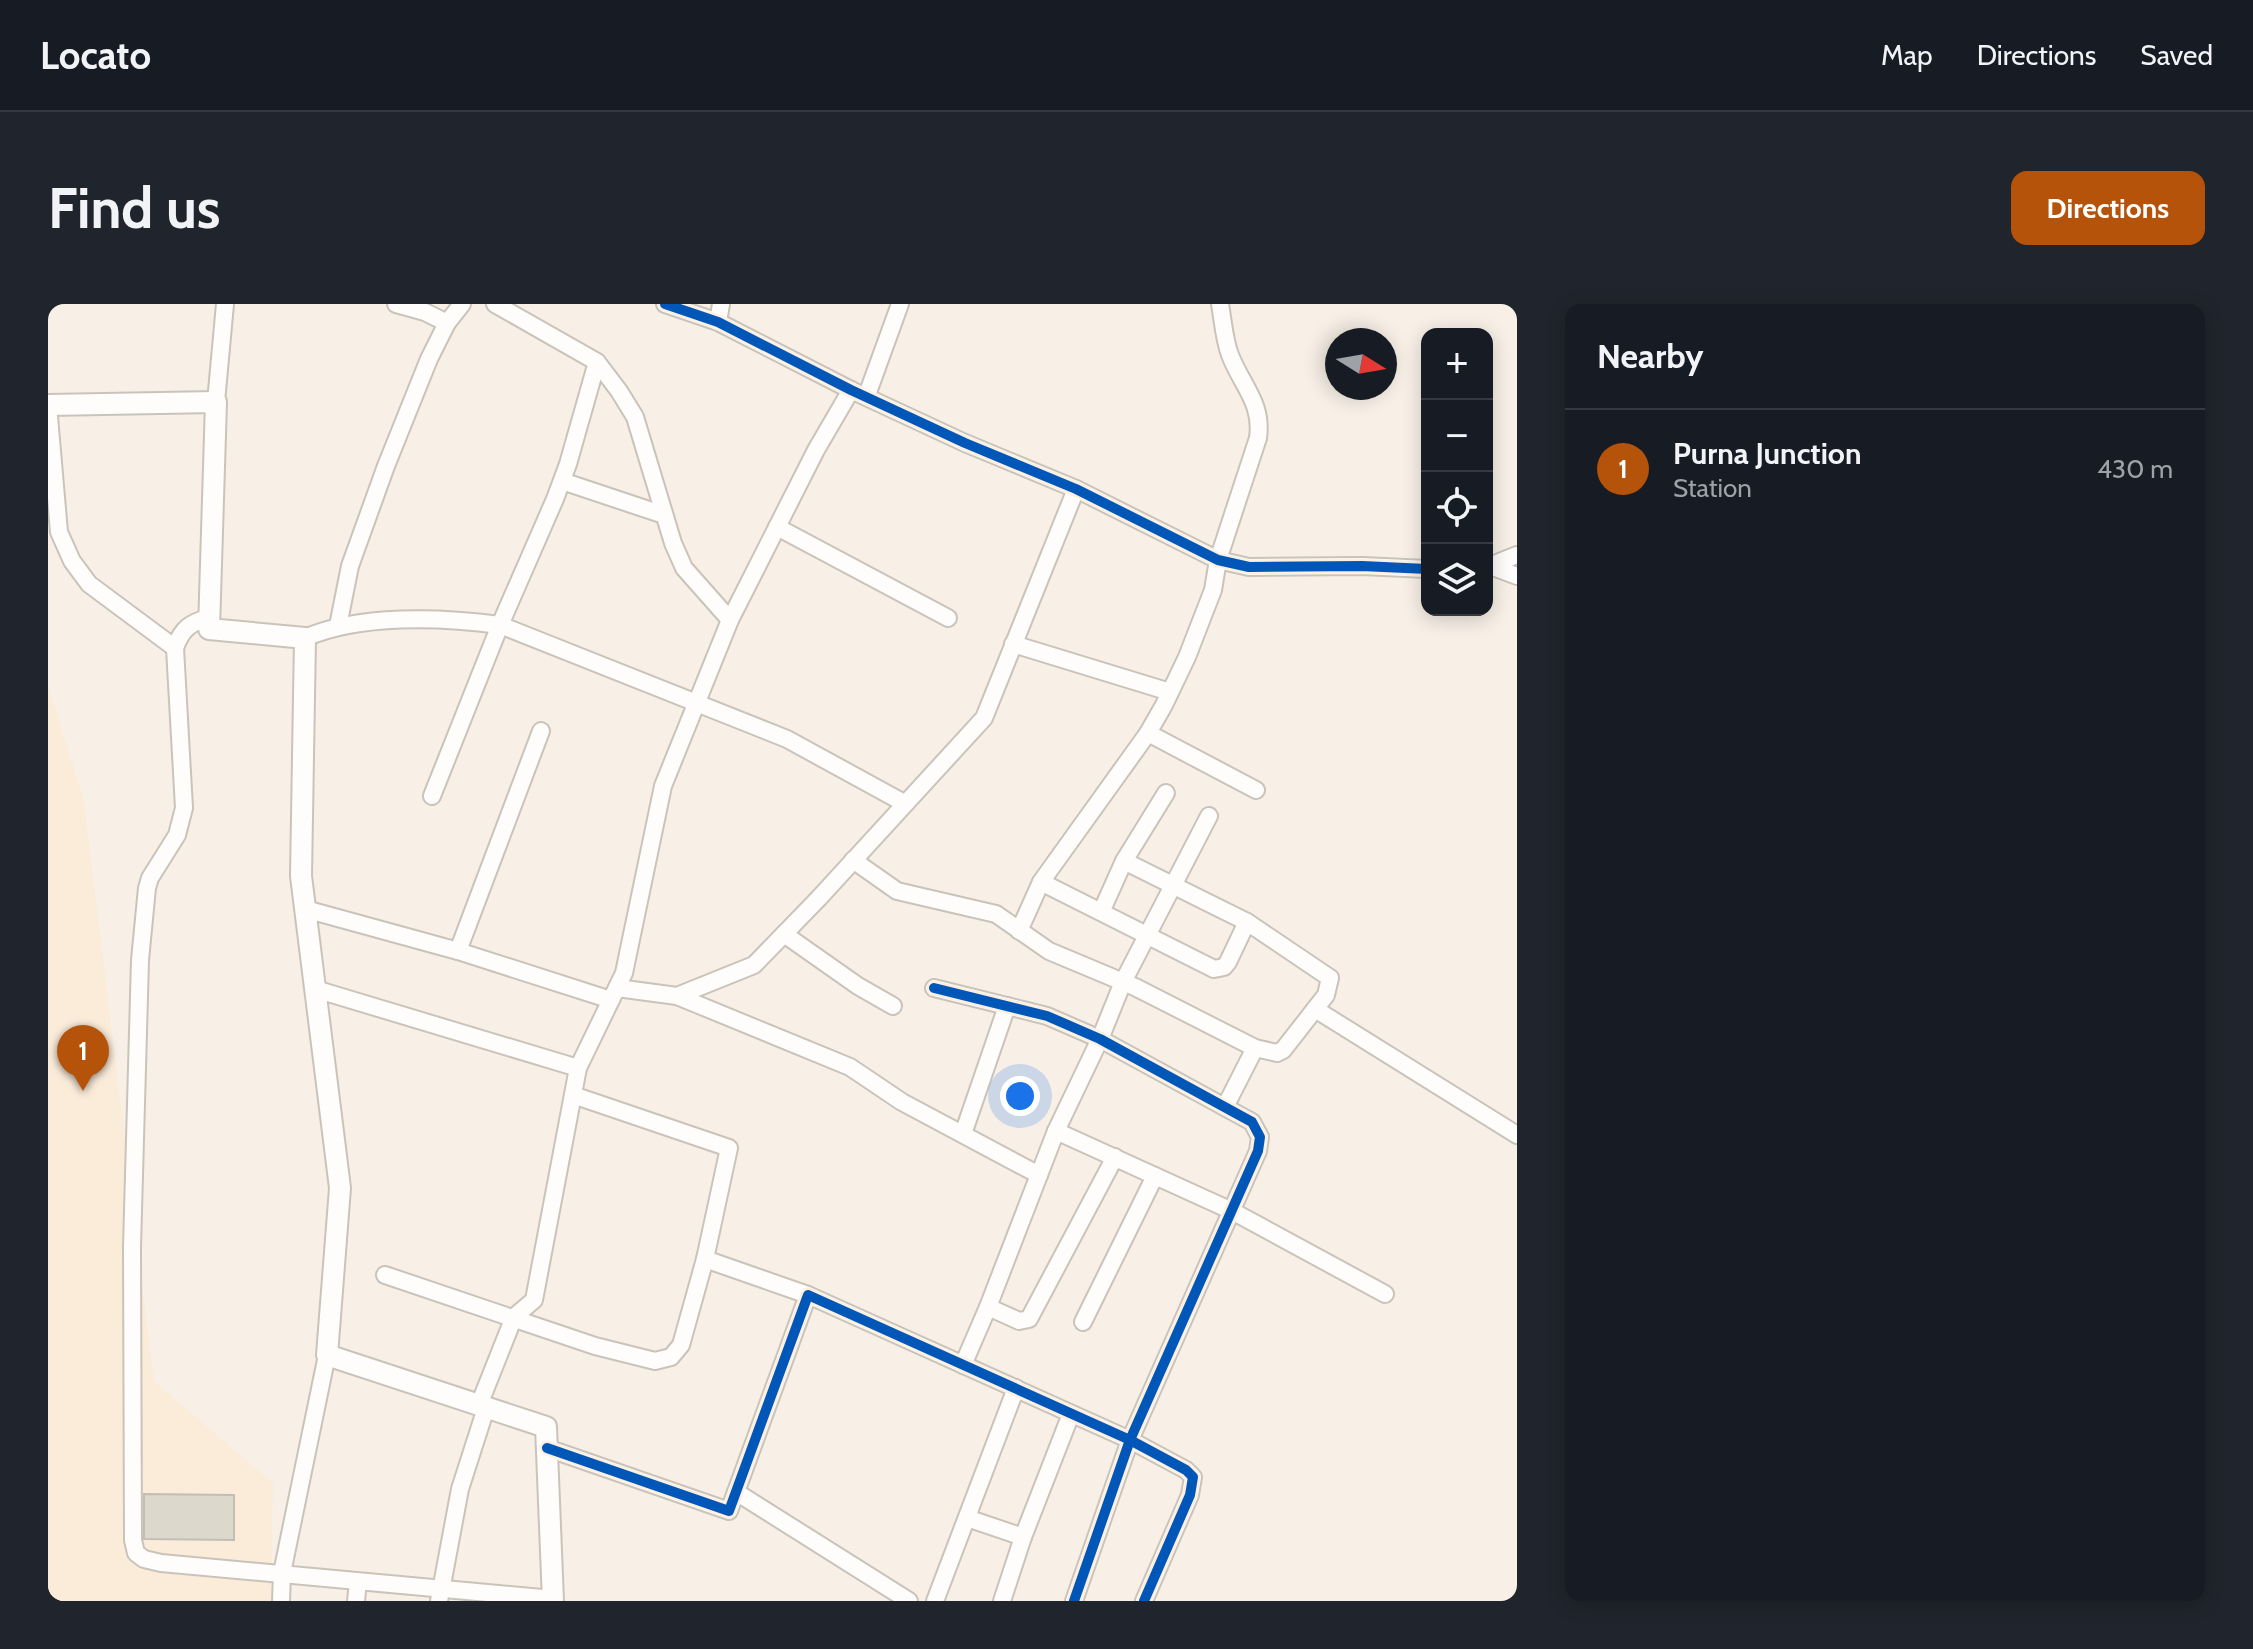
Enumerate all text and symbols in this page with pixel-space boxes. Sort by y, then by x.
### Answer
text: Locato [40,32,151,79]
text: Map [1881,38,1933,72]
text: Directions [1977,38,2096,72]
text: Saved [2140,38,2213,72]
button: Directions [2011,171,2205,245]
text: Find us [48,174,221,242]
north arrow [1325,328,1397,400]
map controls [1421,328,1493,616]
button: + [1421,328,1493,400]
text: Nearby [1597,335,1704,377]
button: − [1421,400,1493,472]
text: Purna Junction [1673,435,1862,472]
text: 1 [1618,453,1628,485]
text: 430 m [2097,453,2173,485]
button: locate [1421,472,1493,544]
text: Station [1673,472,1752,504]
button: layers [1421,544,1493,616]
pin: 1 [57,1025,109,1091]
your location [1000,1076,1040,1116]

